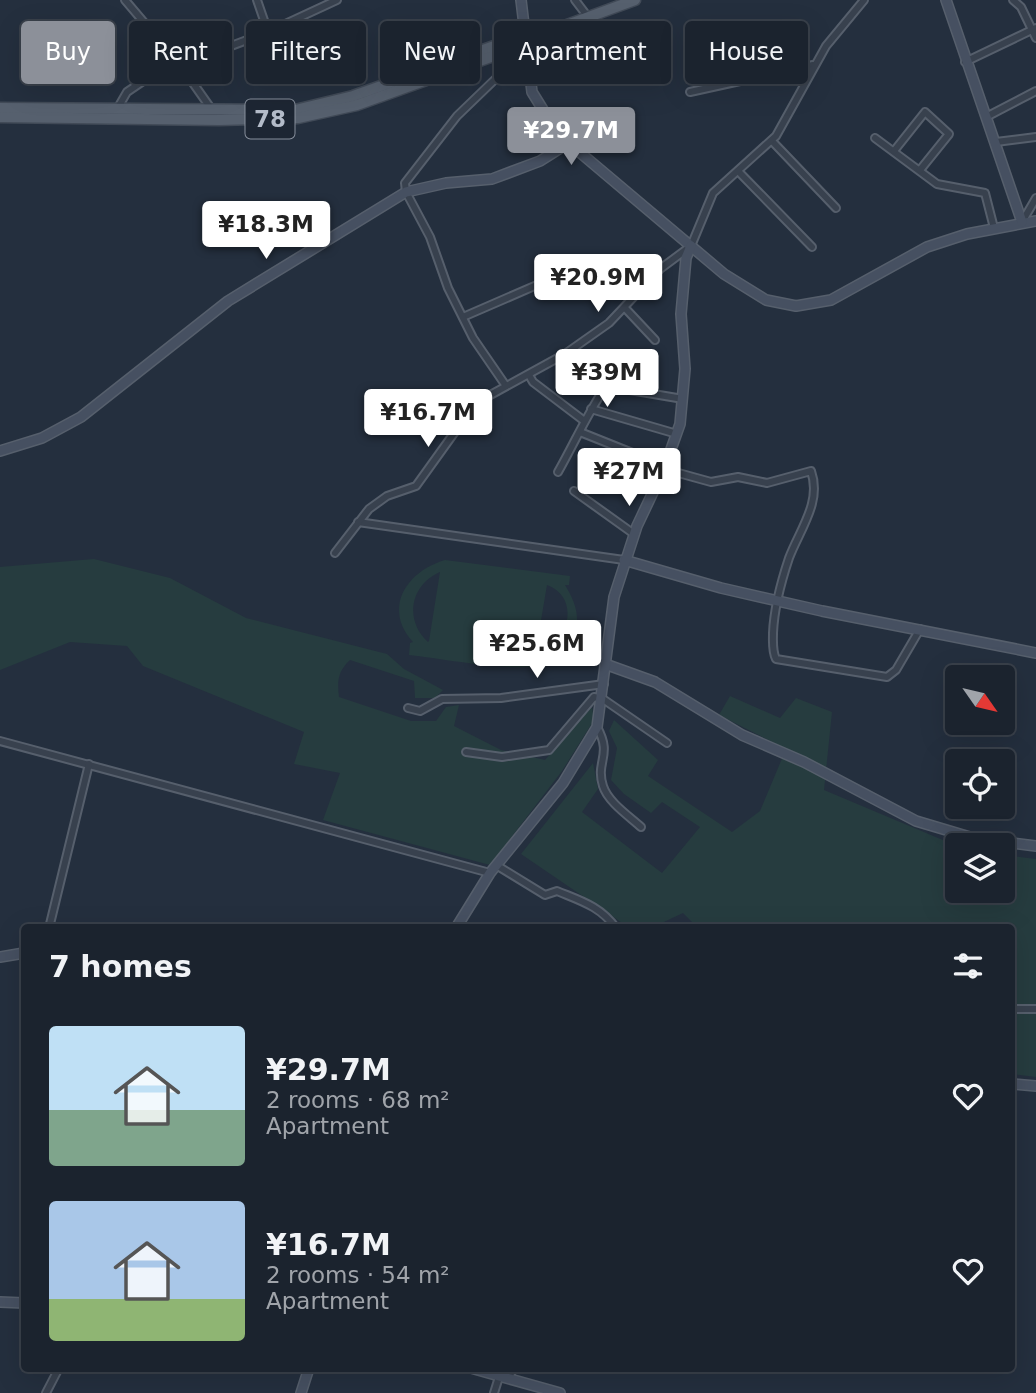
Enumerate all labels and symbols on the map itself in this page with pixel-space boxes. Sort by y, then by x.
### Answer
road number: 78 [246,100,294,138]
pin: ¥29.7M [514,108,628,167]
pin: ¥18.3M [209,202,323,261]
pin: ¥20.9M [541,254,655,314]
pin: ¥39M [566,350,648,409]
pin: ¥16.7M [371,390,485,449]
pin: ¥27M [588,448,670,508]
pin: ¥25.6M [480,620,594,680]
north arrow [945,665,1015,735]

